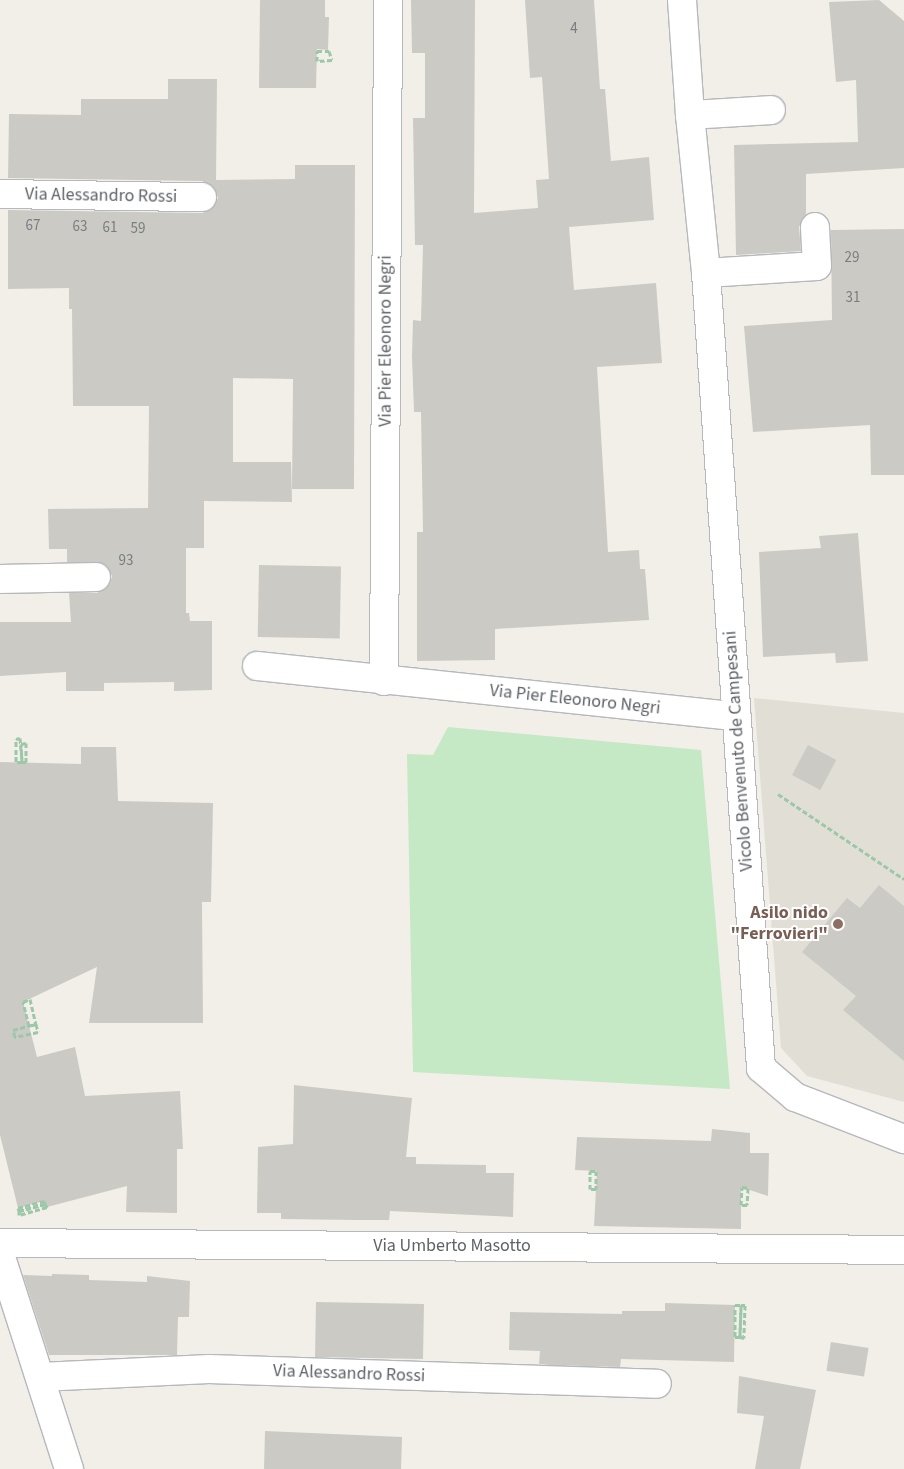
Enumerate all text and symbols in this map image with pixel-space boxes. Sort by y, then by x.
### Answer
house number: 4 [570,20,578,38]
street label: Via Alessandro Rossi [25,184,177,208]
house number: 67 [26,217,40,235]
house number: 63 [73,218,87,236]
house number: 61 [103,219,117,237]
house number: 59 [131,220,145,238]
house number: 29 [845,249,859,267]
street label: Via Pier Eleonoro Negri [375,255,397,427]
house number: 31 [846,289,860,307]
house number: 93 [119,552,133,570]
street label: Vicolo Benvenuto de Campesani [720,630,758,872]
street label: Via Pier Eleonoro Negri [488,680,662,720]
place label: Asilo nido "Ferrovieri" [730,903,828,946]
marker: Asilo nido "Ferrovieri" [832,918,844,930]
street label: Via Umberto Masotto [373,1235,531,1257]
street label: Via Alessandro Rossi [272,1361,426,1387]

